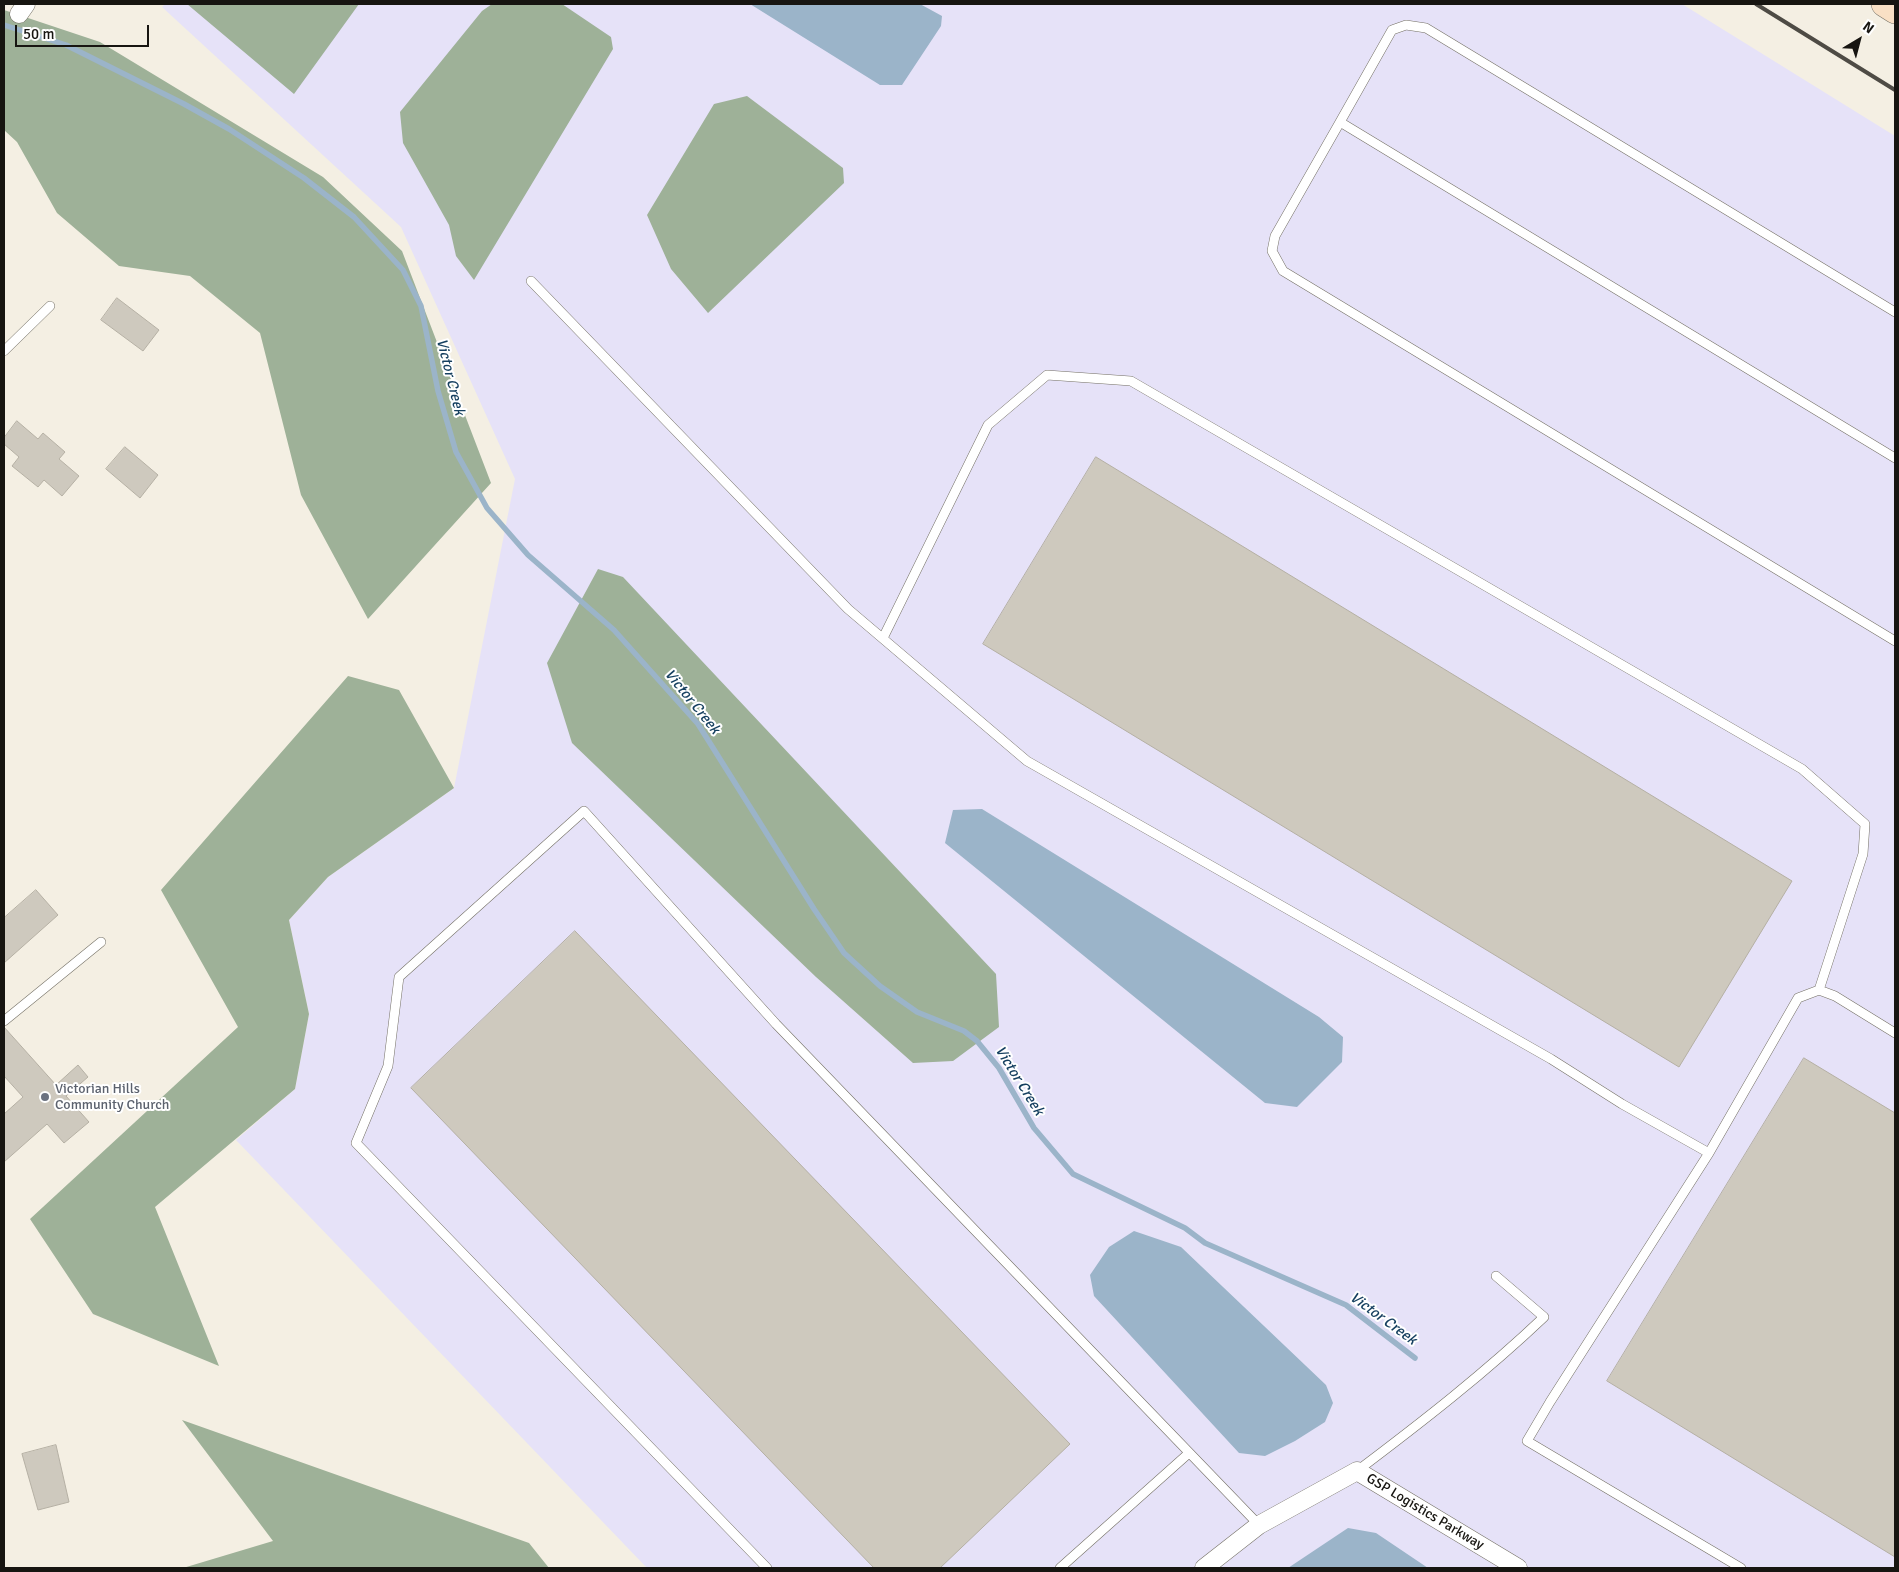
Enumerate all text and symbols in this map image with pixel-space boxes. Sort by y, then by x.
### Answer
scale bar [18,15,151,47]
north arrow [1834,15,1884,65]
text: N [1859,18,1877,37]
text: 50 m [23,25,54,43]
water label: Victor Creek [432,337,468,417]
water label: Victor Creek [660,666,724,738]
water label: Victor Creek [991,1043,1047,1119]
place label: Victorian Hills Community Church [55,1081,169,1114]
marker: Victorian Hills Community Church [39,1091,51,1103]
water label: Victor Creek [1346,1289,1420,1349]
street label: GSP Logistics Parkway [1363,1470,1487,1554]

